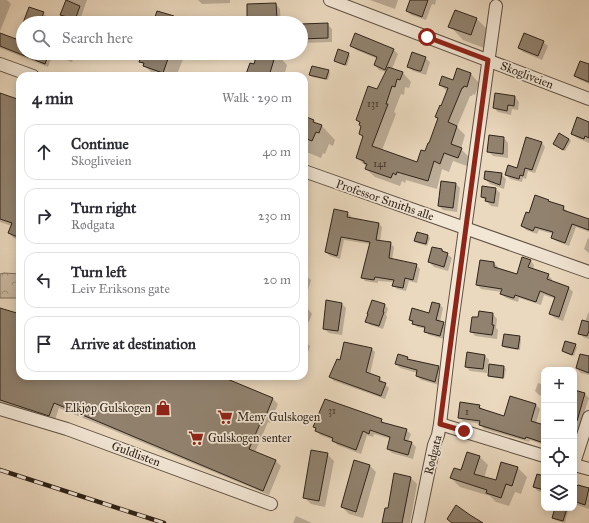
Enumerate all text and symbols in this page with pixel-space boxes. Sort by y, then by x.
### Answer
search box [16,16,308,60]
icon: search [30,27,52,49]
route start [418,28,436,46]
text: Search here [62,29,133,47]
street label: Skogliveien [498,58,556,93]
text: 4 min [32,88,73,109]
text: Walk · 290 m [222,90,292,106]
house number: 131 [367,98,379,110]
text: Continue [71,135,129,153]
icon: ahead [33,141,55,163]
text: 40 m [262,144,291,160]
text: Skogliveien [71,153,132,169]
house number: 141 [373,158,387,170]
street label: Professor Smiths alle [334,177,436,223]
text: Turn right [71,199,136,217]
icon: right [33,205,55,227]
text: 230 m [258,208,291,224]
text: Rødgata [71,217,115,233]
text: Turn left [71,263,127,281]
icon: left [33,269,55,291]
text: 20 m [263,272,291,288]
text: Leiv Eriksons gate [71,281,170,297]
icon: arrive [33,333,55,355]
text: Arrive at destination [71,335,196,353]
map controls [541,367,577,511]
button: + [541,367,577,403]
shop icon: Elkjøp Gulskogen [154,399,172,417]
place label: Elkjøp Gulskogen [65,401,151,416]
button: − [541,403,577,439]
house number: 31 [328,405,336,417]
house number: 1 [465,406,469,418]
supermarket icon: Meny Gulskogen [216,408,234,426]
place label: Meny Gulskogen [237,410,321,425]
route end [455,422,473,440]
supermarket icon: Gulskogen senter [187,429,205,447]
place label: Gulskogen senter [208,431,292,446]
street label: Rødgata [421,433,446,477]
street label: Guldlisten [110,439,163,469]
button: locate [541,439,577,475]
button: layers [541,475,577,511]

